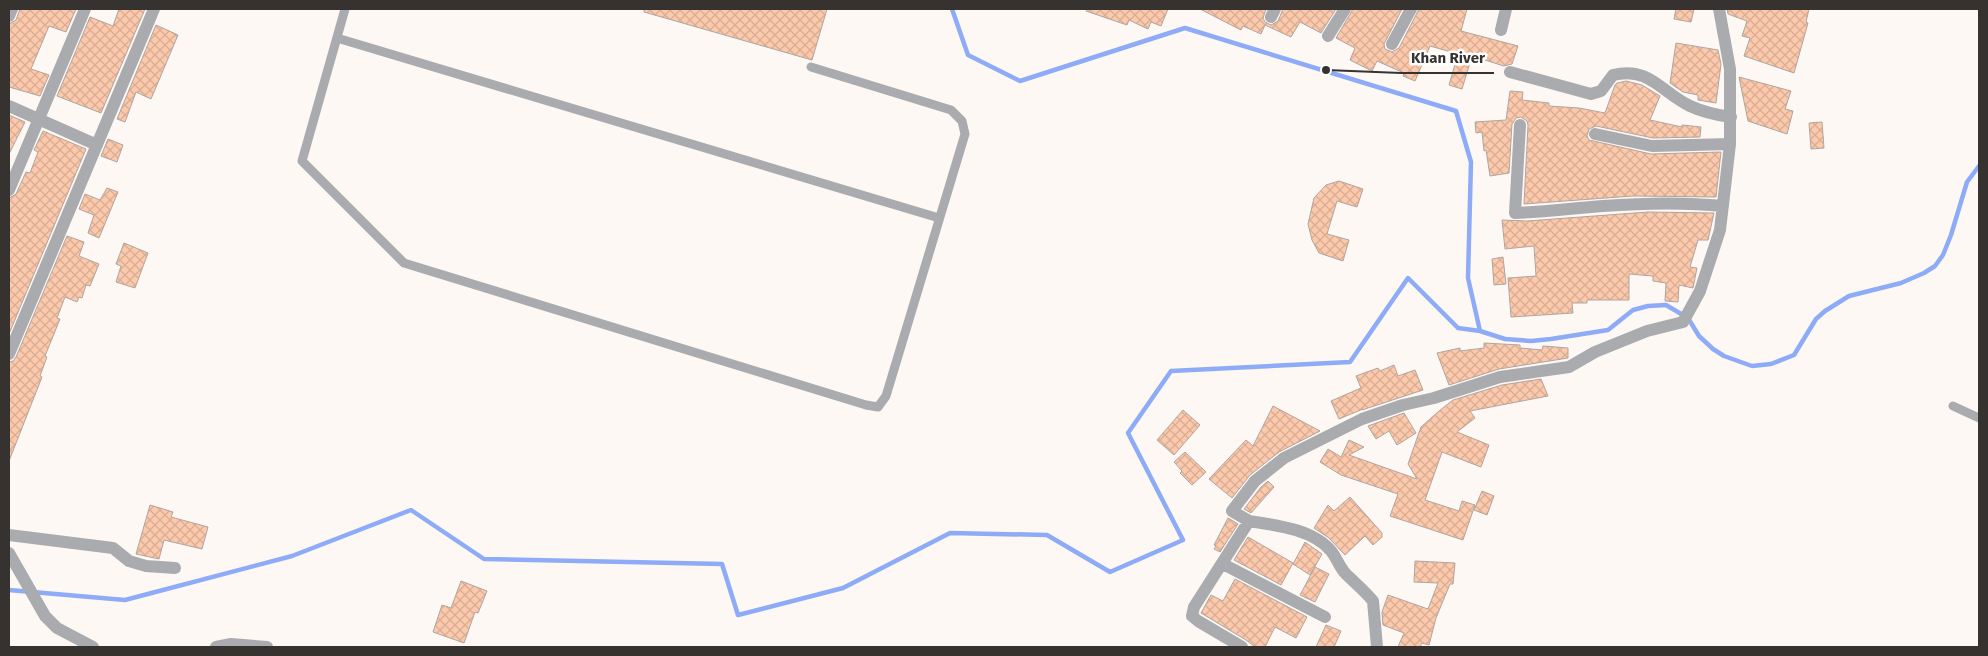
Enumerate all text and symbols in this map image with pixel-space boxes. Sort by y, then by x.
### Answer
callout: Khan River [1401,43,1494,73]
text: Khan River [1411,49,1486,67]

